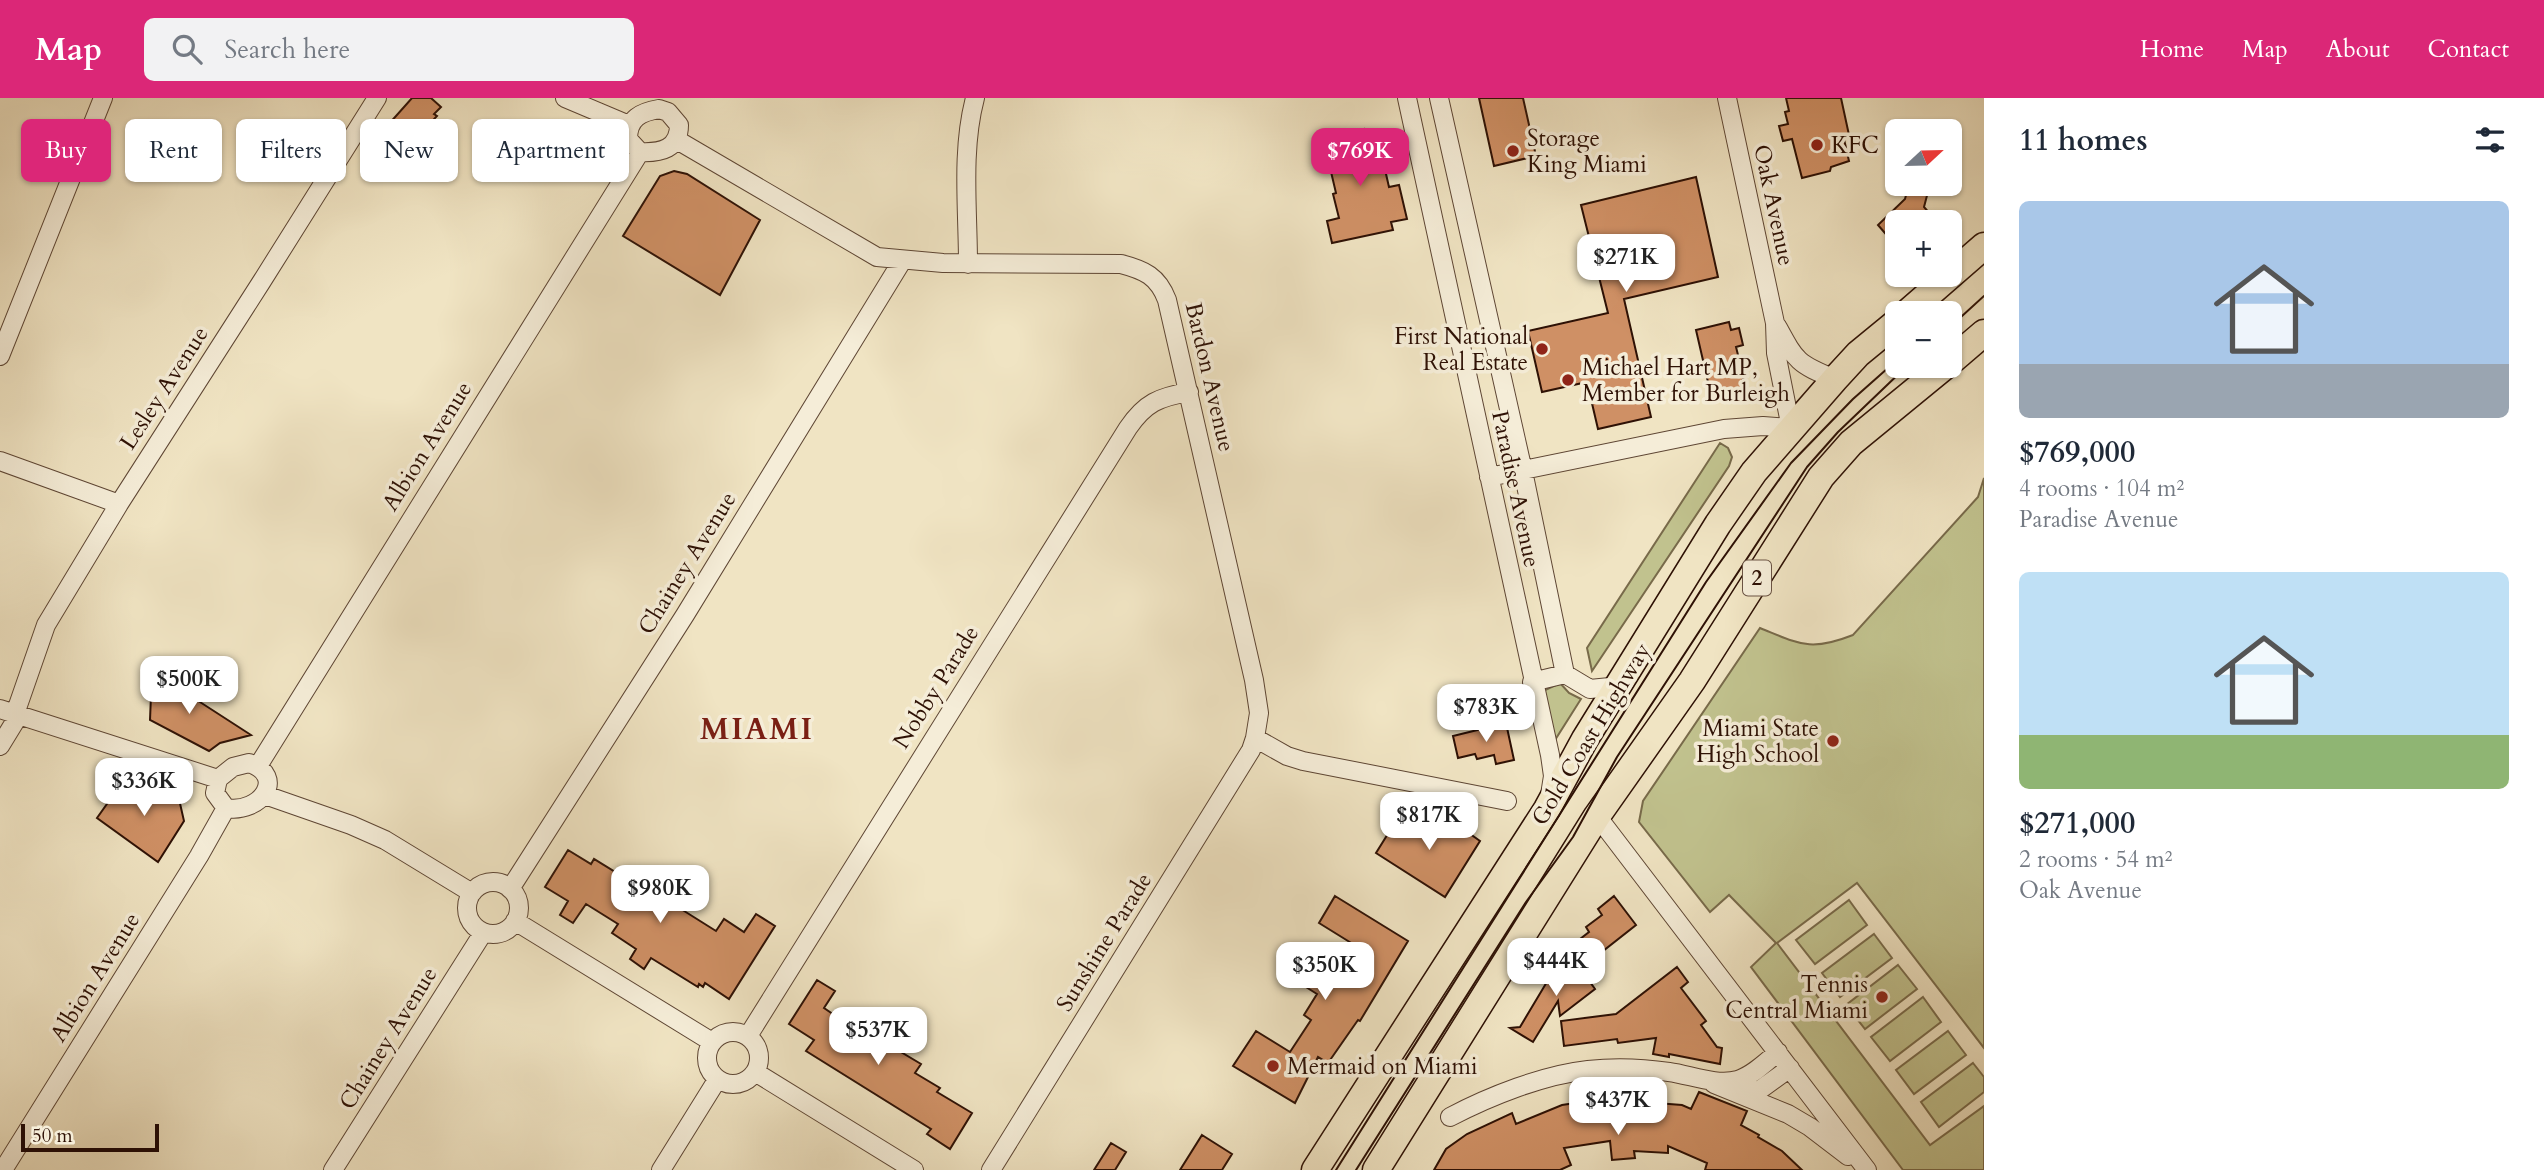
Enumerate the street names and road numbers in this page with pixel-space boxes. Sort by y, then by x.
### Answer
street label: Oak Avenue [1746,142,1802,268]
street label: Bardon Avenue [1178,299,1242,455]
street label: Lesley Avenue [113,320,215,456]
street label: Albion Avenue [375,375,479,517]
street label: Paradise Avenue [1484,408,1548,570]
street label: Chainey Avenue [631,486,743,640]
road number: 2 [1743,560,1771,596]
street label: Nobby Parade [886,620,986,754]
street label: Gold Coast Highway [1524,637,1658,831]
street label: Sunshine Parade [1049,867,1159,1017]
street label: Albion Avenue [43,906,147,1048]
street label: Chainey Avenue [332,961,444,1115]

